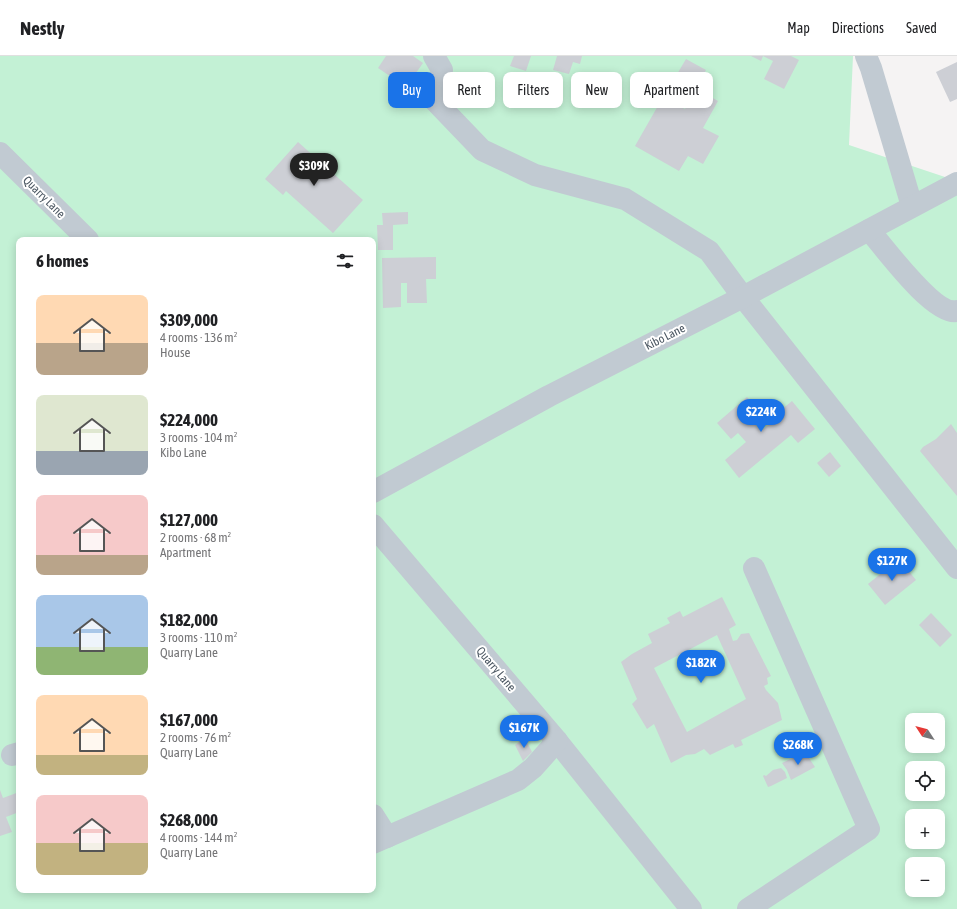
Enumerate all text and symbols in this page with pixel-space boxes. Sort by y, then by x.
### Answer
text: Nestly [20,17,65,39]
text: Map [787,20,810,36]
text: Directions [832,20,884,36]
text: Saved [906,20,937,36]
chip: Buy [388,72,435,108]
chip: Rent [443,72,495,108]
chip: Filters [503,72,563,108]
chip: New [571,72,622,108]
chip: Apartment [630,72,713,108]
pin: $309K [286,153,342,187]
text: $309K [299,158,329,173]
street label: Quarry Lane [20,173,68,221]
icon: filters [334,250,356,272]
text: 6 homes [36,251,89,271]
text: $309,000 [160,310,218,330]
icon: home [68,311,116,359]
street label: Kibo Lane [643,321,687,353]
text: 4 rooms · 136 m² [160,330,237,345]
text: House [160,345,190,360]
pin: $224K [733,399,789,433]
text: $224K [746,404,776,419]
text: $224,000 [160,410,218,430]
icon: home [68,411,116,459]
text: 3 rooms · 104 m² [160,430,237,445]
text: Kibo Lane [160,445,207,460]
text: $127,000 [160,510,218,530]
icon: home [68,511,116,559]
text: 2 rooms · 68 m² [160,530,231,545]
text: Apartment [160,545,211,560]
pin: $127K [864,548,920,582]
text: $127K [877,553,907,568]
text: $182,000 [160,610,218,630]
icon: home [68,611,116,659]
text: 3 rooms · 110 m² [160,630,237,645]
street label: Quarry Lane [473,644,519,694]
text: Quarry Lane [160,645,218,660]
pin: $182K [673,650,729,684]
text: $182K [686,655,716,670]
text: $167,000 [160,710,218,730]
icon: home [68,711,116,759]
north arrow [905,713,945,753]
map controls [905,713,945,897]
pin: $167K [496,715,552,749]
text: $167K [509,720,539,735]
text: 2 rooms · 76 m² [160,730,231,745]
pin: $268K [770,732,826,766]
text: $268K [783,737,813,752]
text: Quarry Lane [160,745,218,760]
button: locate [905,761,945,801]
button: + [905,809,945,849]
text: $268,000 [160,810,218,830]
icon: home [68,811,116,859]
text: 4 rooms · 144 m² [160,830,237,845]
text: Quarry Lane [160,845,218,860]
button: − [905,857,945,897]

